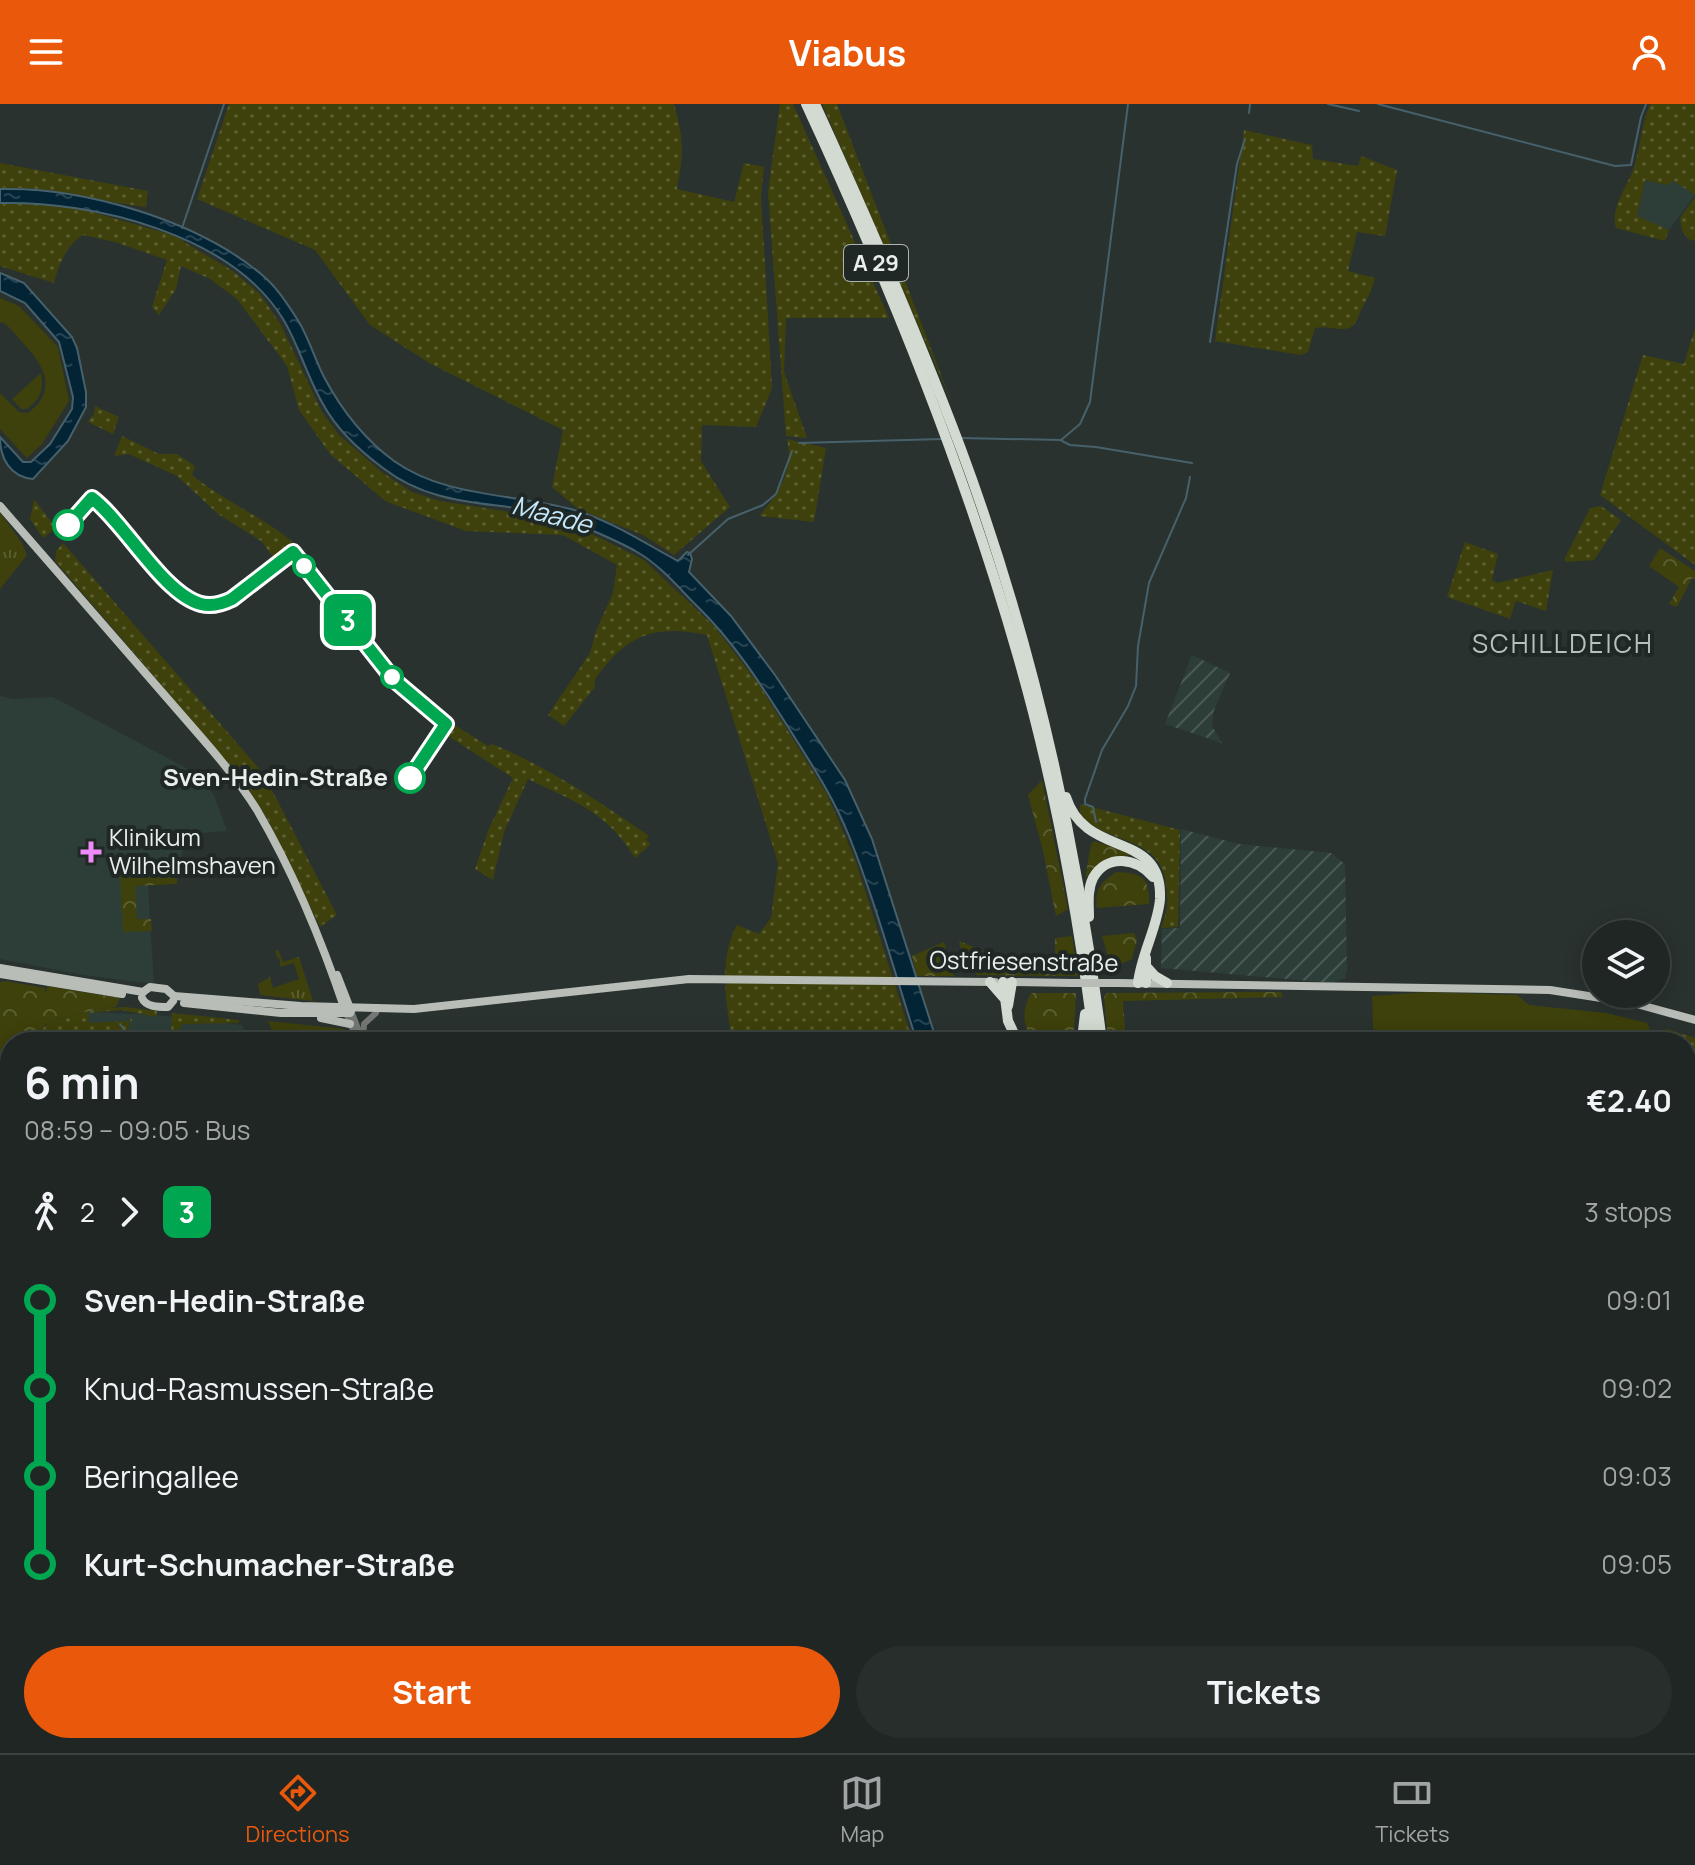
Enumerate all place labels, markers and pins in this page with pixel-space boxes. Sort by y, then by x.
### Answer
unlabelled marker [53,510,83,540]
unlabelled marker [293,555,315,577]
unlabelled marker [381,666,403,688]
place label: Sven-Hedin-Straße [163,760,388,793]
marker: Sven-Hedin-Straße [395,763,425,793]
place label: Klinikum Wilhelmshaven [109,820,276,881]
marker: Klinikum Wilhelmshaven [80,841,102,863]

